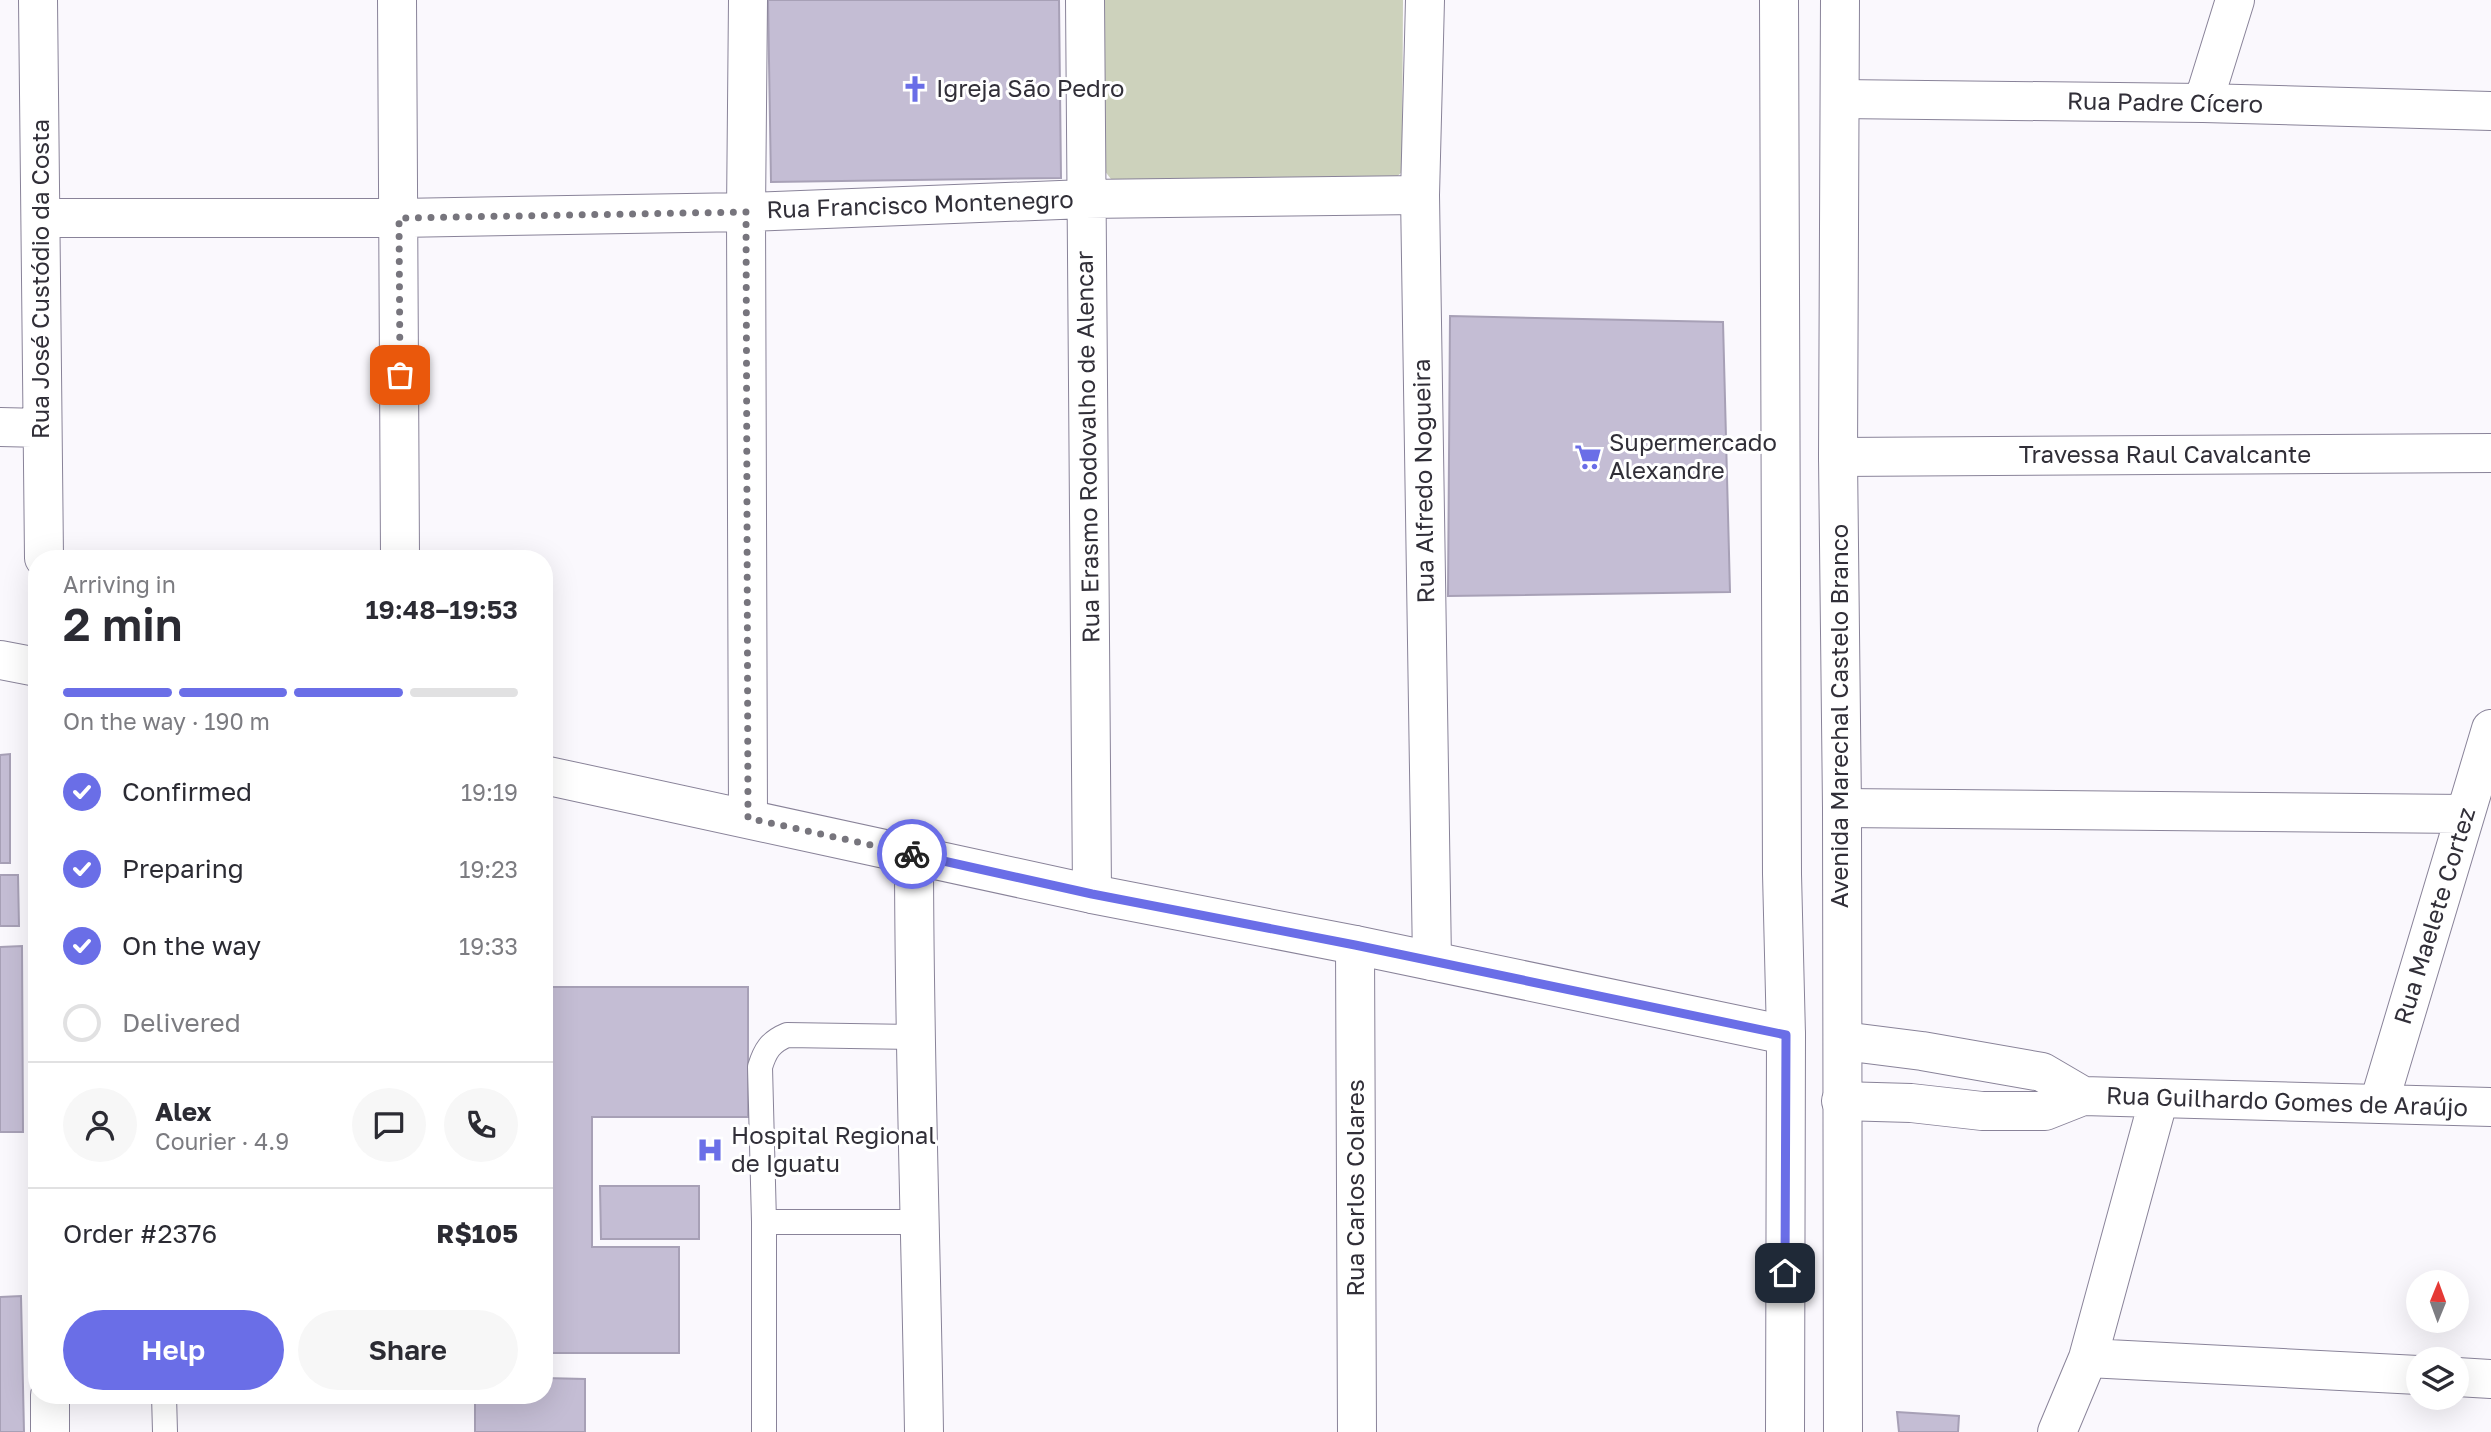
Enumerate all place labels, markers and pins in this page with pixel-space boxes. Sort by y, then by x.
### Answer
place label: Igreja São Pedro [936,73,1124,102]
church icon: Igreja São Pedro [900,74,930,104]
pin [370,345,430,405]
place label: Supermercado Alexandre [1609,427,1777,484]
supermarket icon: Supermercado Alexandre [1573,442,1603,472]
place label: Hospital Regional de Iguatu [731,1120,936,1177]
hospital icon: Hospital Regional de Iguatu [695,1135,725,1165]
pin [1755,1243,1815,1303]

